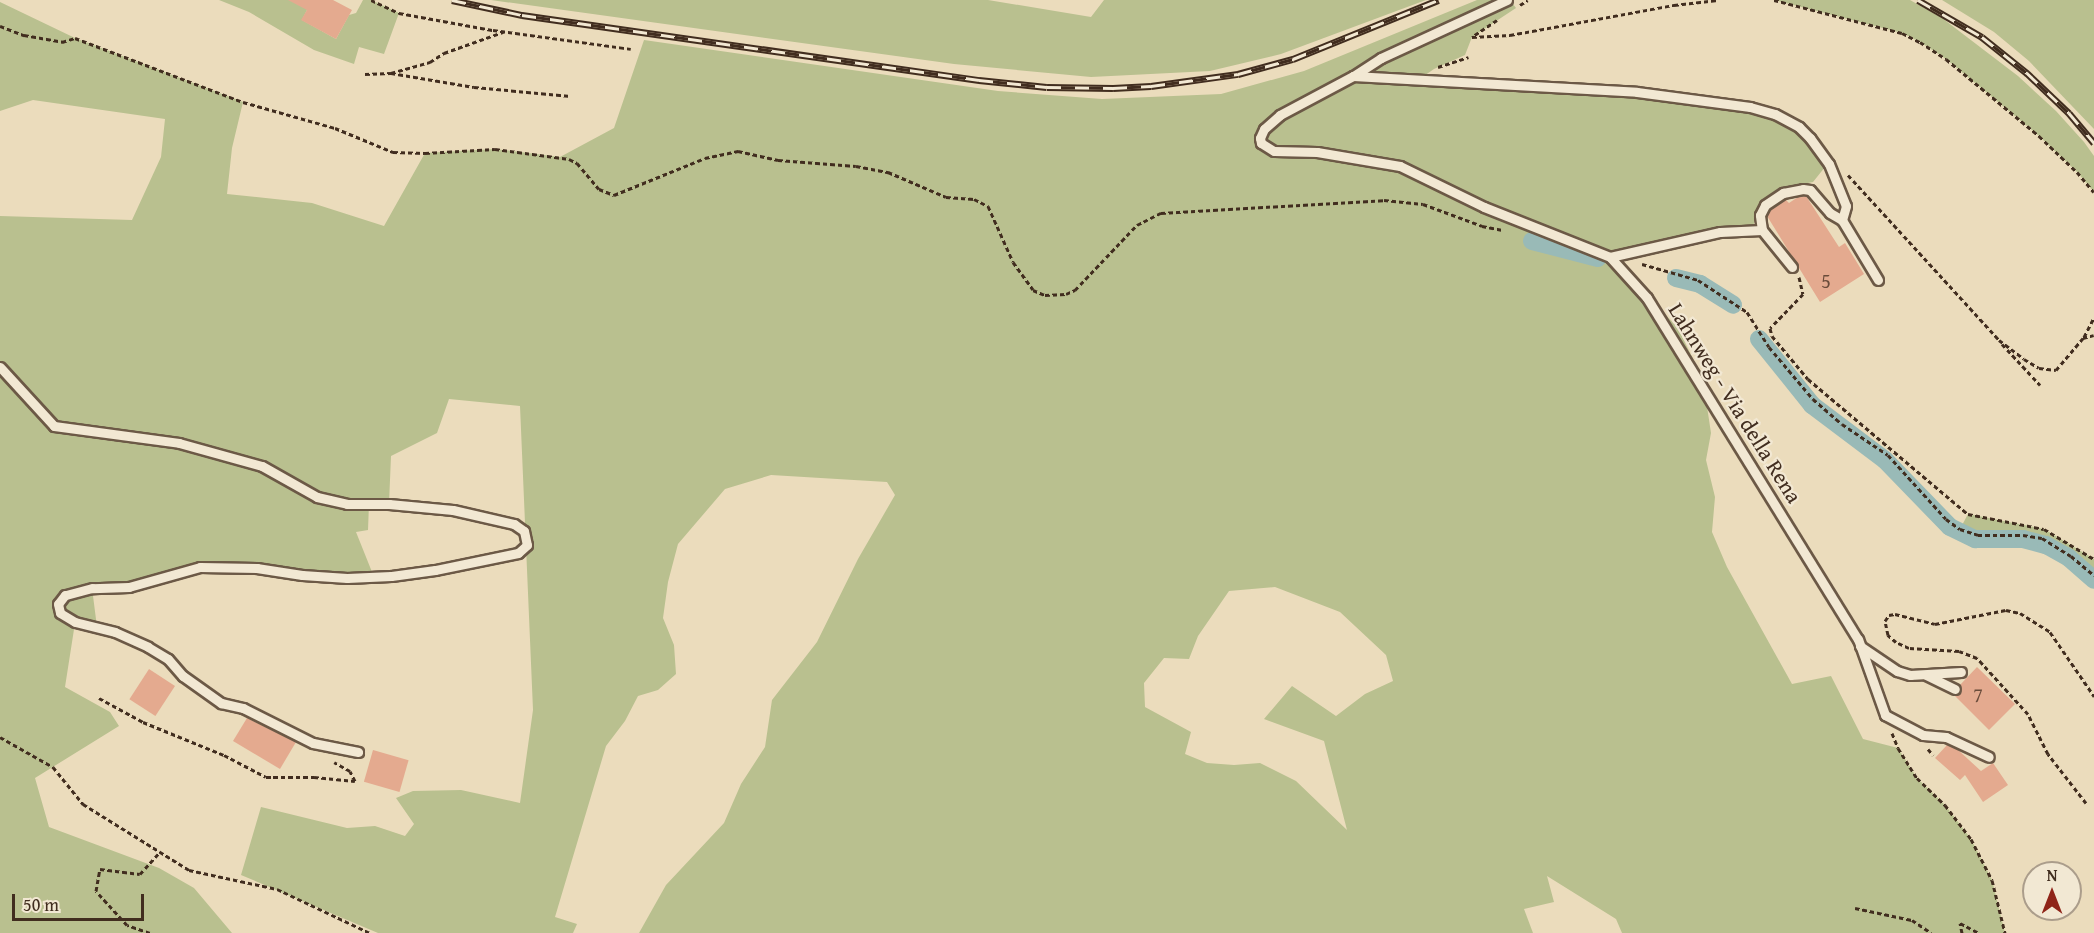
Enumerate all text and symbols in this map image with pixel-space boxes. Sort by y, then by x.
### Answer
house number: 5 [1821,268,1831,292]
street label: Lahnweg - Via della Rena [1663,298,1807,508]
house number: 7 [1973,682,1983,706]
north arrow [2022,861,2082,921]
text: N [2047,863,2057,887]
scale bar [15,882,147,920]
text: 50 m [23,891,59,918]

